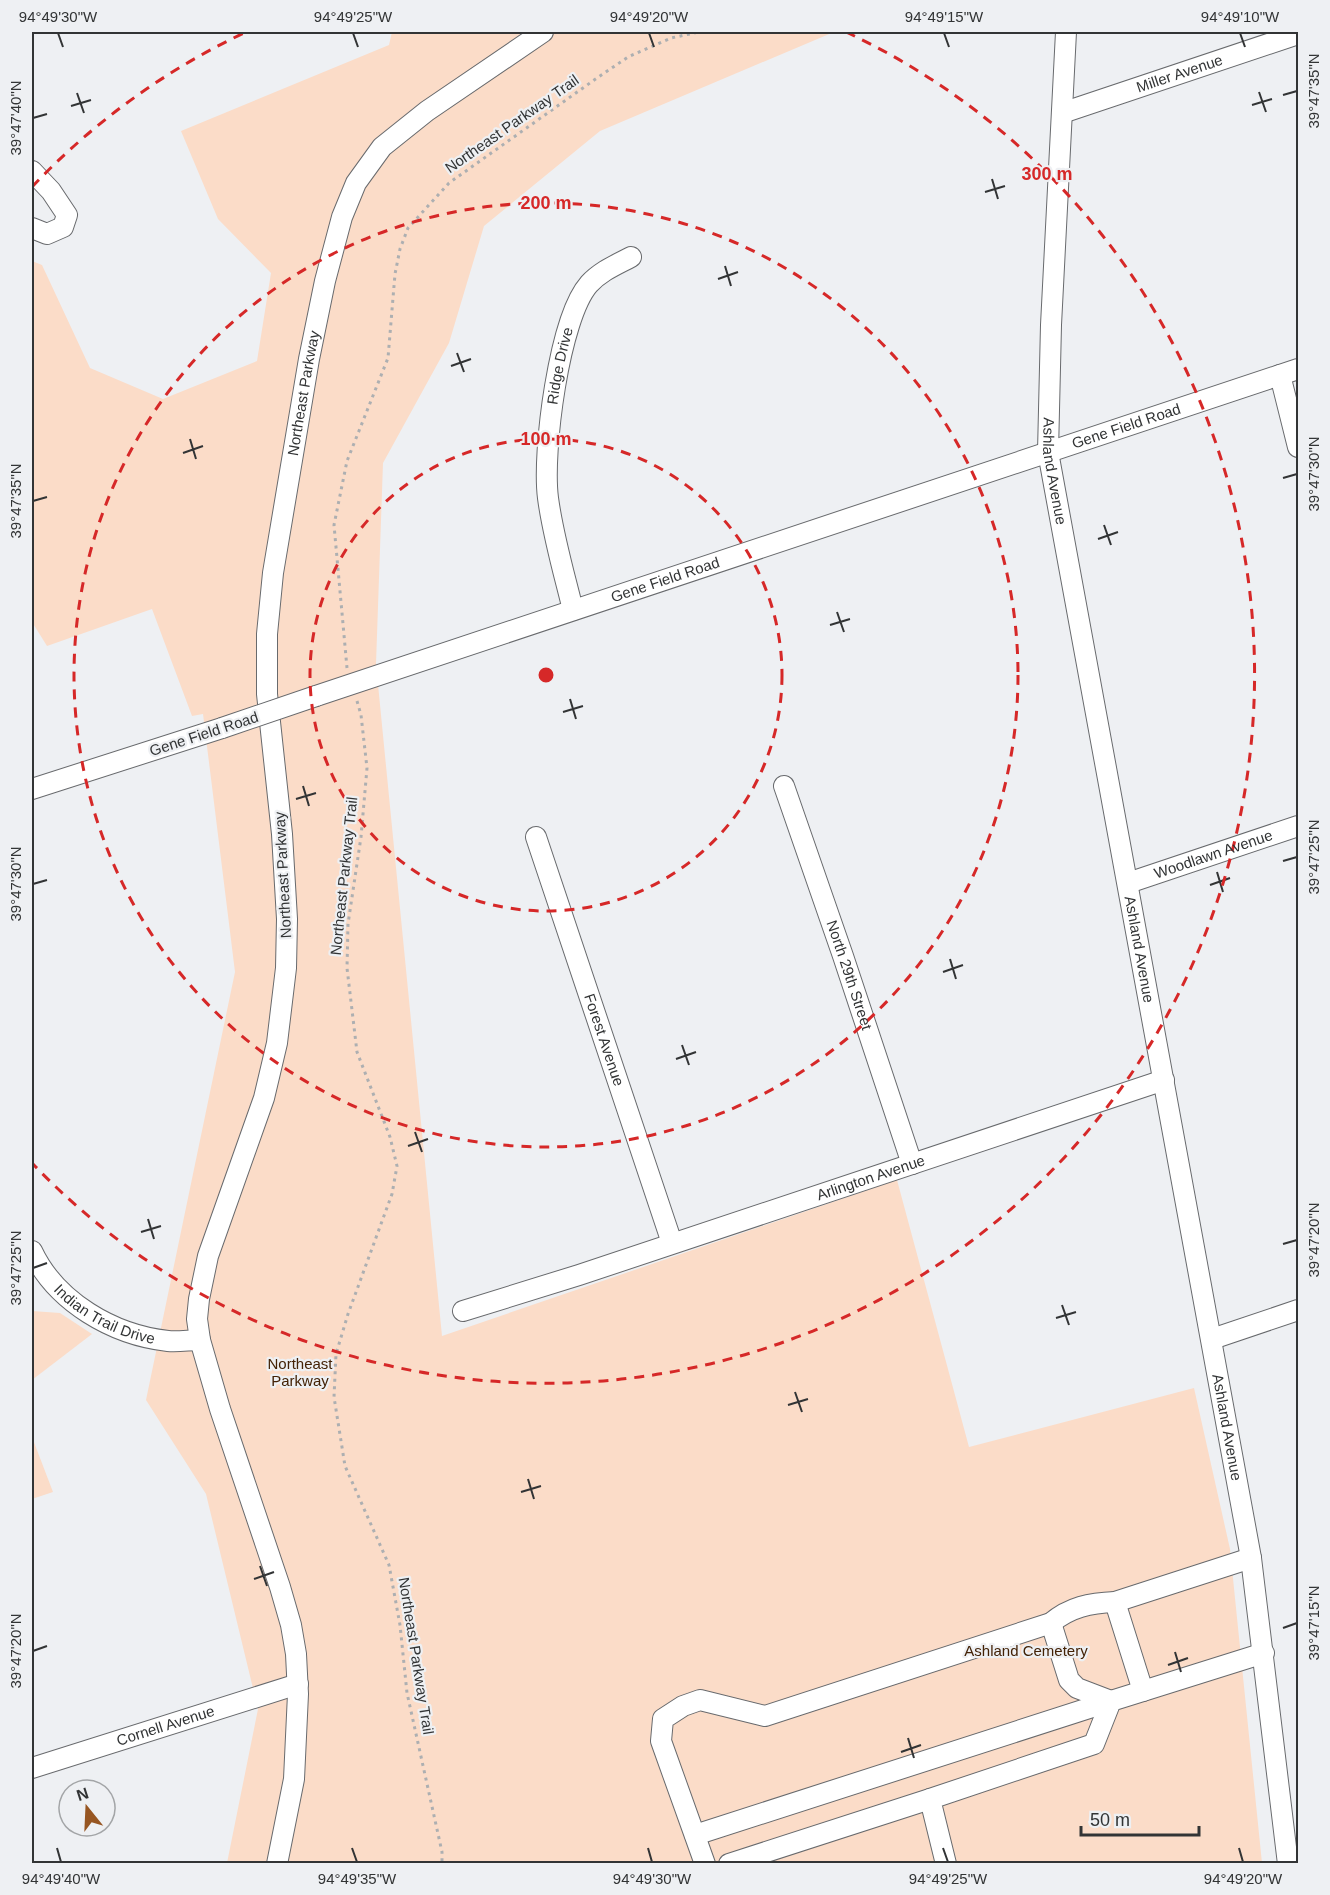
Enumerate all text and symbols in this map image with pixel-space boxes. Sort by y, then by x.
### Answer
text: 94°49'30"W [19,8,98,25]
text: 94°49'25"W [314,8,393,25]
text: 94°49'20"W [610,8,689,25]
text: 94°49'15"W [905,8,984,25]
text: 94°49'10"W [1201,8,1280,25]
street label: Miller Avenue [1134,51,1225,95]
text: 39°47'35"N [1305,53,1322,129]
street label: Northeast Parkway Trail [442,71,582,176]
text: 39°47'40"N [7,80,24,156]
text: 300 m [1021,164,1073,184]
text: 200 m [520,193,572,213]
street label: Ridge Drive [543,325,576,406]
street label: Northeast Parkway [284,329,323,457]
street label: Gene Field Road [1070,400,1183,452]
street label: Ashland Avenue [1040,417,1070,526]
text: 100 m [520,429,572,449]
text: 39°47'30"N [1305,436,1322,512]
text: 39°47'35"N [7,463,24,539]
street label: Gene Field Road [608,553,722,605]
centre of rings [536,665,556,685]
street label: Gene Field Road [147,708,260,759]
street label: Northeast Parkway Trail [327,796,360,956]
street label: Northeast Parkway [271,811,294,939]
text: 39°47'25"N [1305,819,1322,895]
street label: Woodlawn Avenue [1152,826,1275,882]
text: 39°47'30"N [7,846,24,922]
street label: Ashland Avenue [1122,894,1158,1004]
street label: North 29th Street [823,918,876,1033]
street label: Forest Avenue [581,991,628,1088]
street label: Arlington Avenue [814,1151,927,1203]
text: 39°47'20"N [1305,1202,1322,1278]
text: 39°47'25"N [7,1230,24,1306]
street label: Indian Trail Drive [51,1281,156,1347]
park label: Northeast Parkway [267,1355,333,1389]
street label: Ashland Avenue [1209,1372,1246,1482]
street label: Northeast Parkway Trail [396,1576,437,1736]
text: 39°47'15"N [1305,1585,1322,1661]
text: 39°47'20"N [7,1613,24,1689]
park label: Ashland Cemetery [964,1642,1088,1659]
street label: Cornell Avenue [114,1702,216,1749]
north arrow [57,1778,117,1838]
text: N [74,1784,91,1804]
scale bar [1081,1799,1200,1837]
text: 50 m [1090,1810,1130,1830]
text: 94°49'40"W [22,1870,101,1887]
text: 94°49'35"W [318,1870,397,1887]
text: 94°49'30"W [613,1870,692,1887]
text: 94°49'25"W [909,1870,988,1887]
text: 94°49'20"W [1204,1870,1283,1887]

